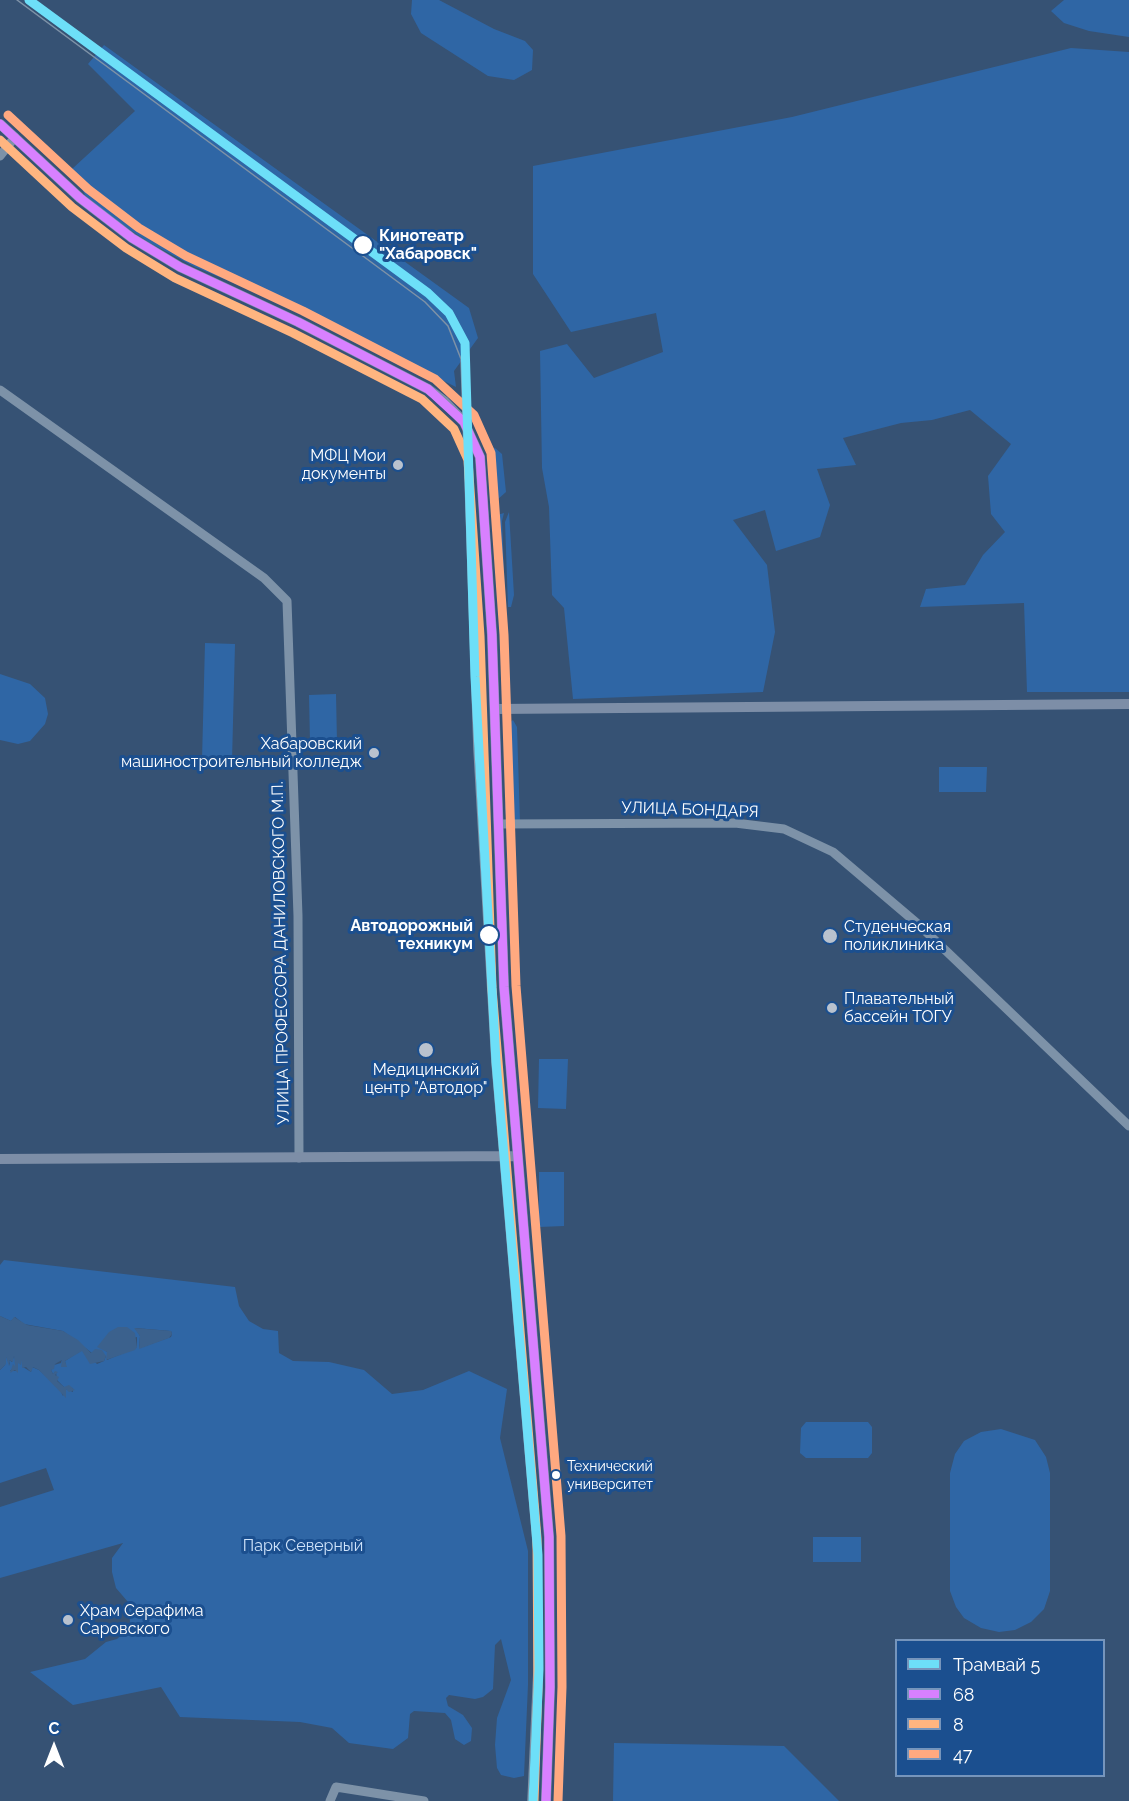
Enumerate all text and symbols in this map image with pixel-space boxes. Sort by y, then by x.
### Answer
place label: Кинотеатр "Хабаровск" [379,226,477,264]
marker: Кинотеатр "Хабаровск" [352,234,374,256]
place label: МФЦ Мои документы [302,446,386,484]
marker: МФЦ Мои документы [391,458,405,472]
place label: Хабаровский машиностроительный колледж [121,734,362,772]
marker: Хабаровский машиностроительный колледж [367,746,381,760]
street label: УЛИЦА ПРОФЕССОРА ДАНИЛОВСКОГО М.П. [268,781,294,1125]
street label: УЛИЦА БОНДАРЯ [621,798,759,822]
place label: Автодорожный техникум [351,916,473,954]
place label: Студенческая поликлиника [844,917,951,955]
marker: Автодорожный техникум [478,924,500,946]
marker: Студенческая поликлиника [821,927,839,945]
place label: Плавательный бассейн ТОГУ [844,989,954,1027]
marker: Плавательный бассейн ТОГУ [825,1001,839,1015]
marker: Медицинский центр "Автодор" [417,1041,435,1059]
place label: Медицинский центр "Автодор" [365,1060,487,1098]
place label: Технический университет [567,1459,653,1492]
marker: Технический университет [550,1469,562,1481]
park label: Парк Северный [243,1536,363,1556]
place label: Храм Серафима Саровского [80,1601,204,1639]
marker: Храм Серафима Саровского [61,1613,75,1627]
legend [895,1639,1105,1777]
text: Трамвай 5 [953,1654,1040,1675]
text: 68 [953,1684,975,1705]
text: 8 [953,1714,964,1735]
north arrow [24,1717,84,1777]
text: С [49,1719,59,1738]
text: 47 [953,1744,972,1765]

